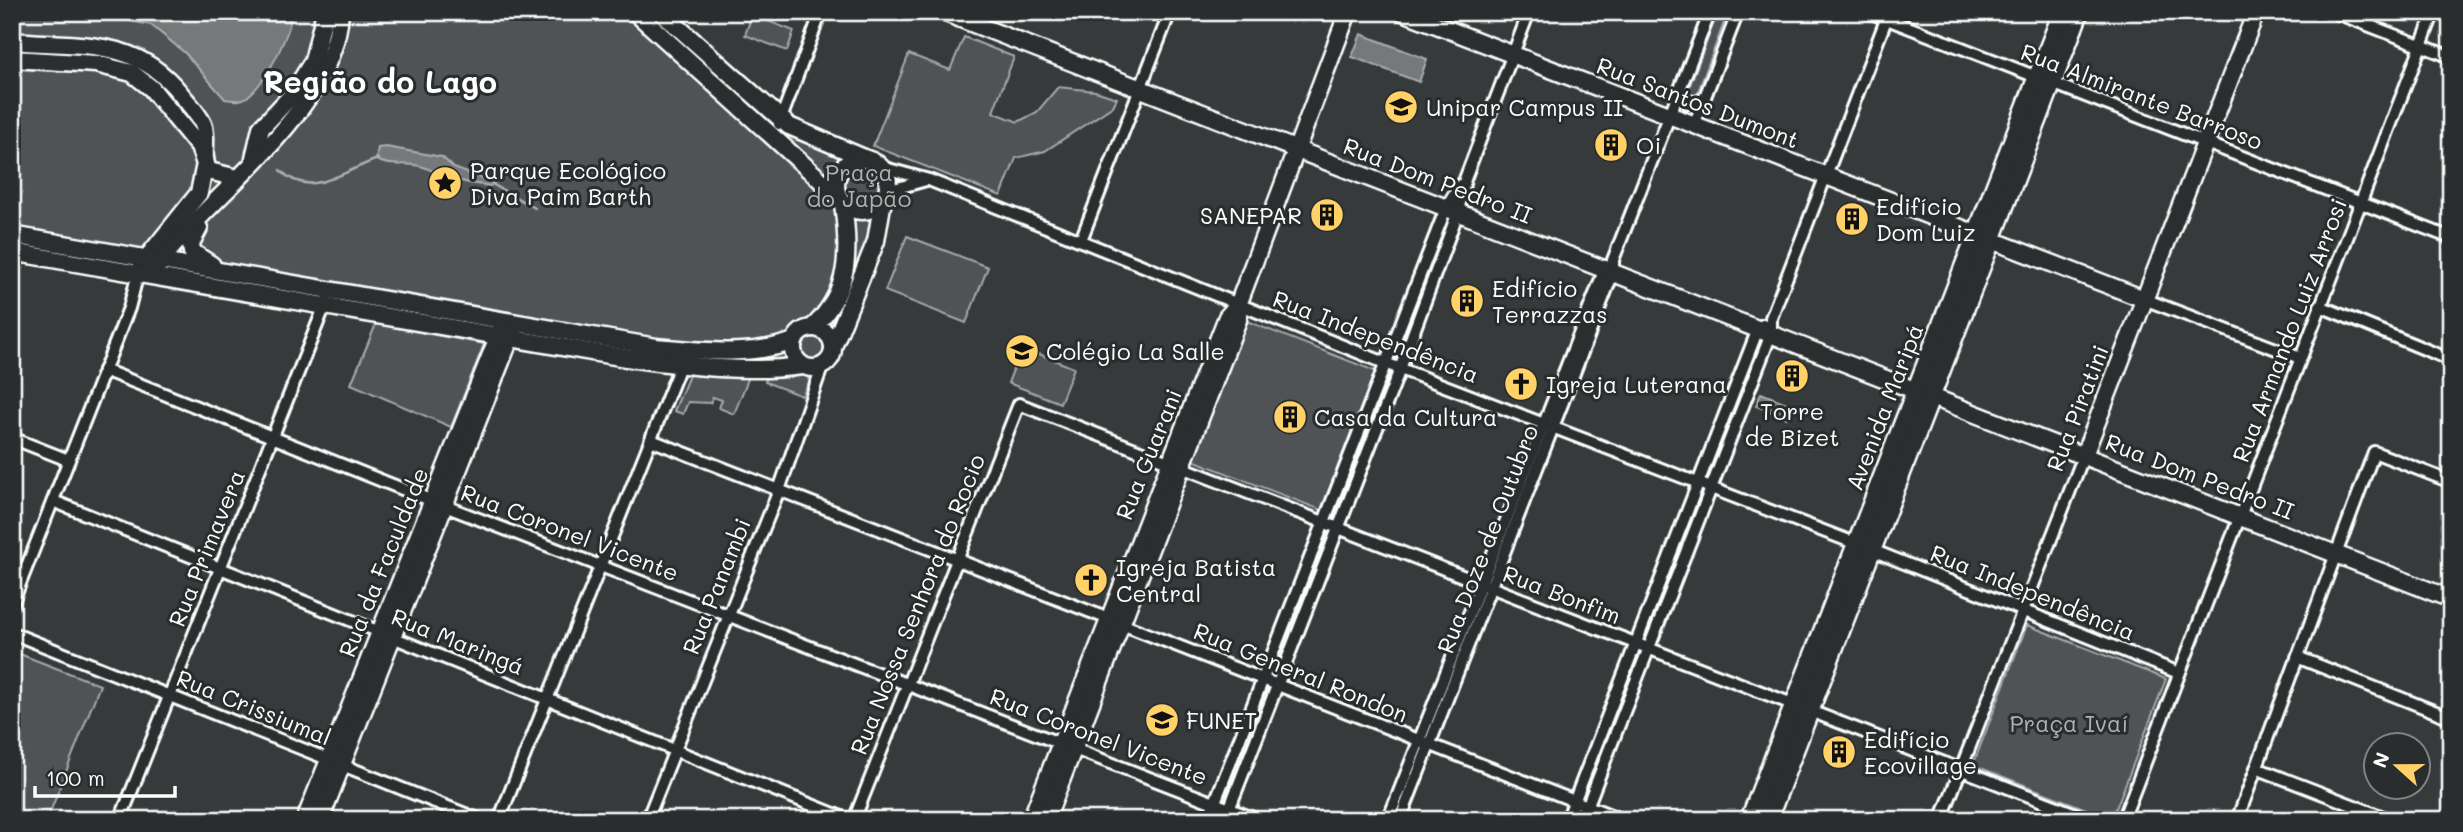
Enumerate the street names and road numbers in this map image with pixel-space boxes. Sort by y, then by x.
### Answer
street label: Rua Almirante Barroso [2017,36,2267,156]
street label: Rua Santos Dumont [1592,50,1804,154]
street label: Rua Dom Pedro II [1339,130,1537,230]
street label: Rua Armando Luiz Arrosi [2225,194,2353,466]
street label: Rua Independência [1269,283,1483,389]
street label: Avenida Maripá [1838,320,1930,494]
street label: Rua Piratini [2039,341,2115,475]
street label: Rua Guarani [1108,384,1188,524]
street label: Rua Doze de Outubro [1430,420,1544,658]
street label: Rua Dom Pedro II [2101,426,2299,526]
street label: Rua Nossa Senhora do Rocio [843,449,991,759]
street label: Rua da Faculdade [331,463,435,661]
street label: Rua Primavera [161,465,251,631]
street label: Rua Coronel Vicente [457,477,683,587]
street label: Rua Panambi [675,513,757,659]
street label: Rua Independência [1926,537,2140,647]
street label: Rua Bonfim [1499,558,1625,630]
street label: Rua Maringá [387,601,529,681]
street label: Rua General Rondon [1190,615,1412,729]
street label: Rua Crissiumal [172,662,336,752]
street label: Rua Coronel Vicente [986,681,1212,791]

